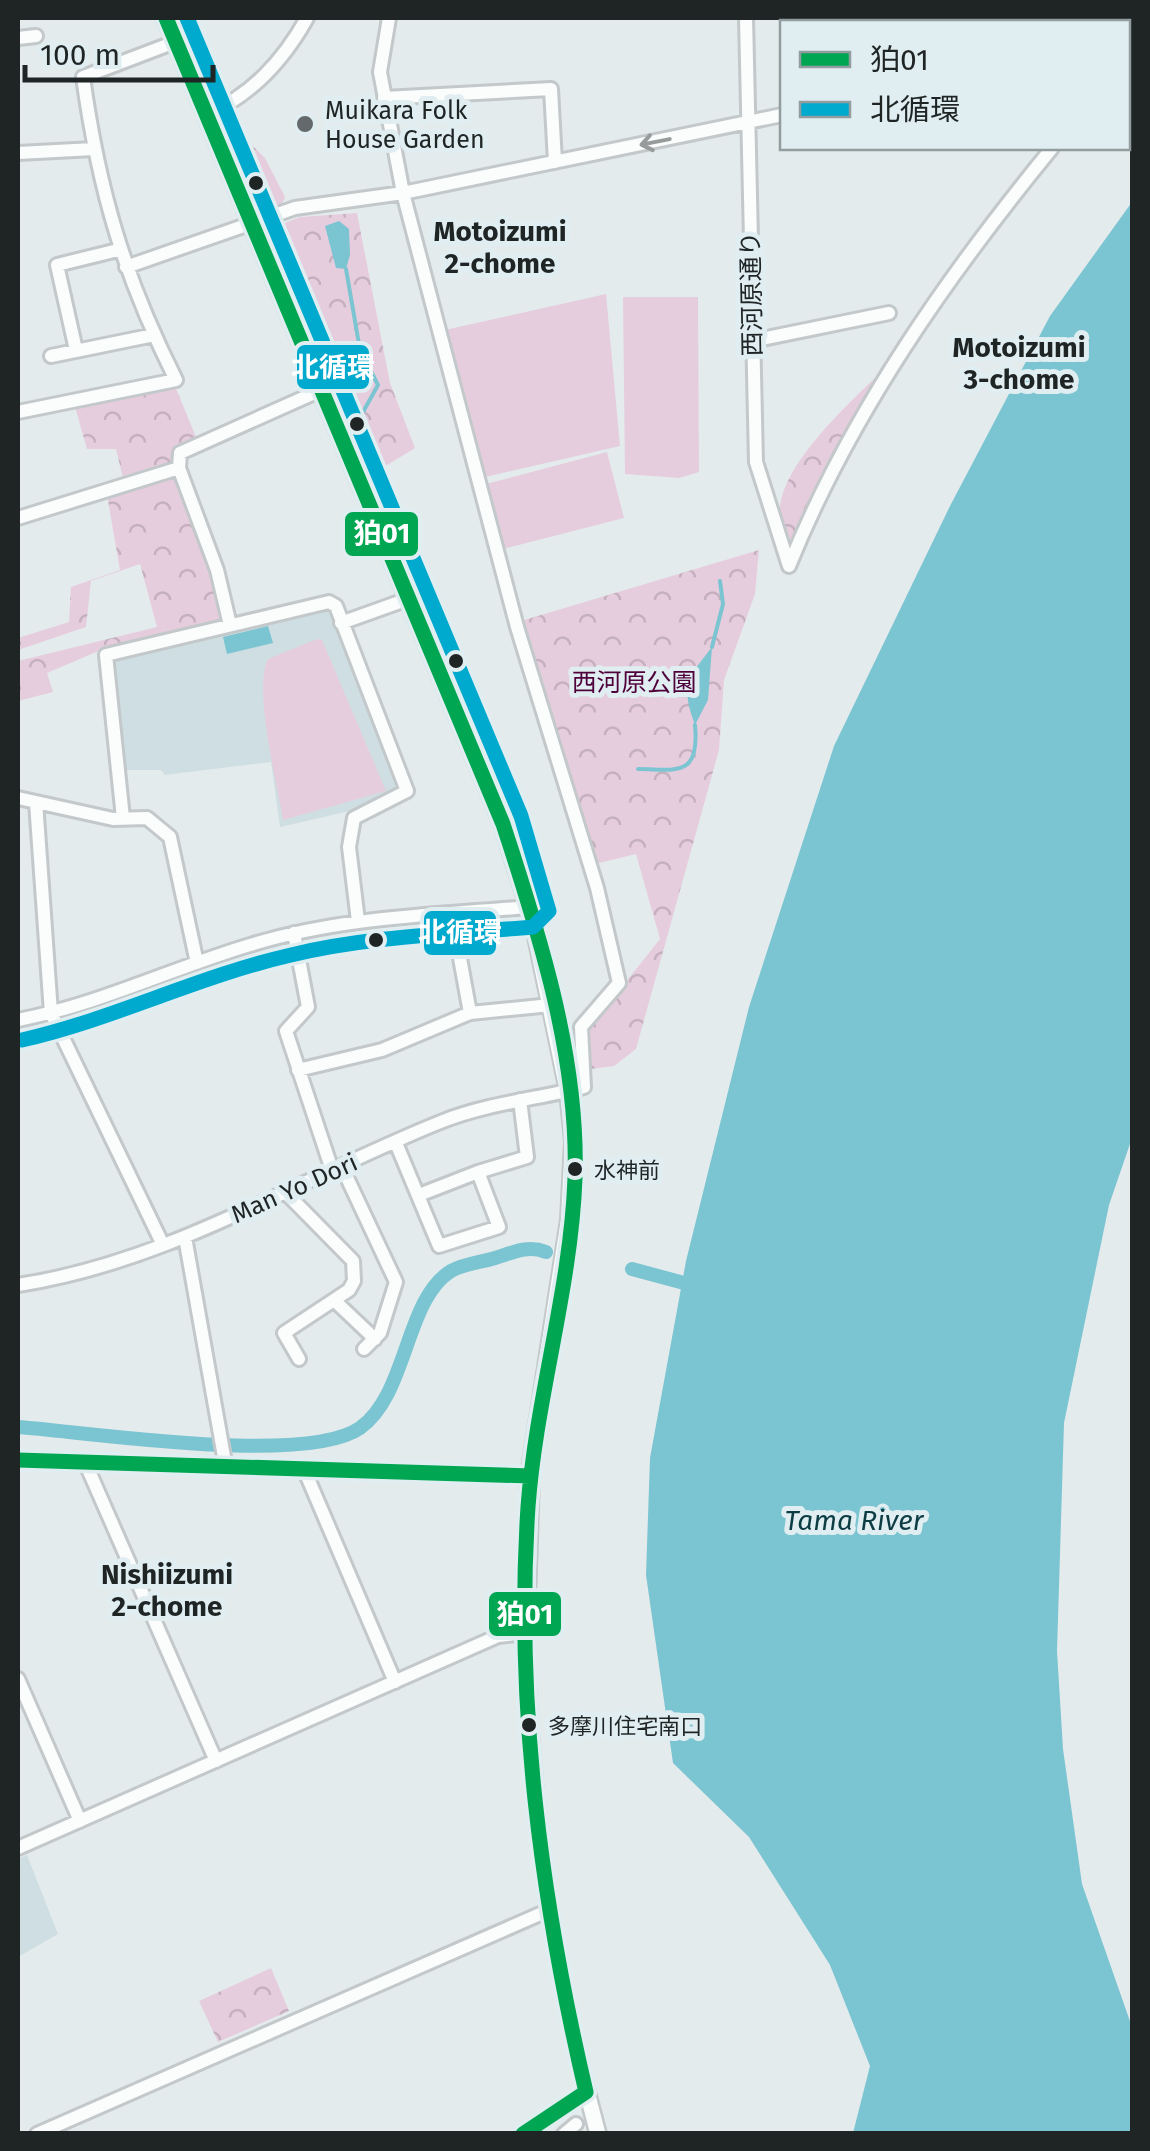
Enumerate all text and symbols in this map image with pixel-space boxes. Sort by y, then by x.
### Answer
scale bar [25,20,212,82]
legend [780,20,1130,150]
text: 100 m [40,37,120,73]
text: 狛01 [870,42,929,78]
text: 北循環 [870,92,960,128]
place label: Muikara Folk House Garden [325,96,485,155]
marker: Muikara Folk House Garden [294,113,316,135]
one-way arrow [640,134,672,153]
unlabelled marker [246,173,266,193]
district label: Motoizumi 2-chome [433,215,567,280]
street label: 西河原通り [736,231,768,357]
district label: Motoizumi 3-chome [952,331,1086,396]
line badge: 北循環 [295,343,371,391]
text: 北循環 [291,351,375,384]
unlabelled marker [347,414,367,434]
line badge: 狛01 [343,510,420,558]
text: 狛01 [354,517,410,550]
unlabelled marker [446,651,466,671]
park label: 西河原公園 [571,668,697,698]
line badge: 北循環 [422,909,498,957]
text: 北循環 [418,916,502,949]
unlabelled marker [366,930,386,950]
street label: Man Yo Dori [227,1148,362,1230]
place label: 水神前 [594,1157,660,1184]
marker: 水神前 [565,1159,585,1179]
water label: Tama River [785,1504,925,1537]
district label: Nishiizumi 2-chome [101,1558,233,1623]
line badge: 狛01 [487,1590,563,1638]
text: 狛01 [497,1598,553,1631]
place label: 多摩川住宅南口 [548,1713,702,1740]
marker: 多摩川住宅南口 [519,1715,539,1735]

